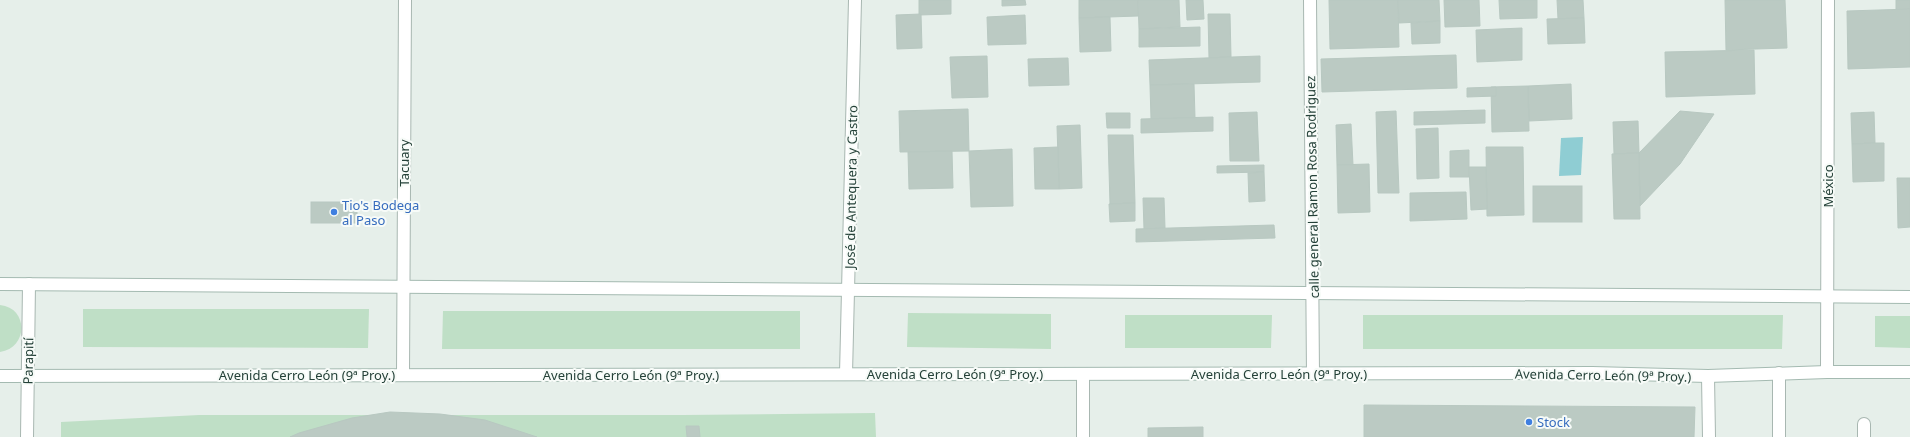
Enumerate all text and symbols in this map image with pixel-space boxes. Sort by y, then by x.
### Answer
street label: calle general Ramon Rosa Rodriguez [1301,76,1323,298]
street label: José de Antequera y Castro [841,105,861,271]
street label: Tacuary [395,139,413,187]
street label: México [1819,164,1837,208]
place label: Tio's Bodega al Paso [342,196,419,229]
marker: Tio's Bodega al Paso [329,207,339,217]
street label: Parapití [19,337,37,385]
street label: Avenida Cerro León (9ª Proy.) [1515,364,1691,386]
street label: Avenida Cerro León (9ª Proy.) [867,365,1043,383]
street label: Avenida Cerro León (9ª Proy.) [1191,365,1367,383]
street label: Avenida Cerro León (9ª Proy.) [219,366,395,384]
street label: Avenida Cerro León (9ª Proy.) [543,366,719,384]
place label: Stock [1537,413,1570,431]
marker: Stock [1524,417,1534,427]

